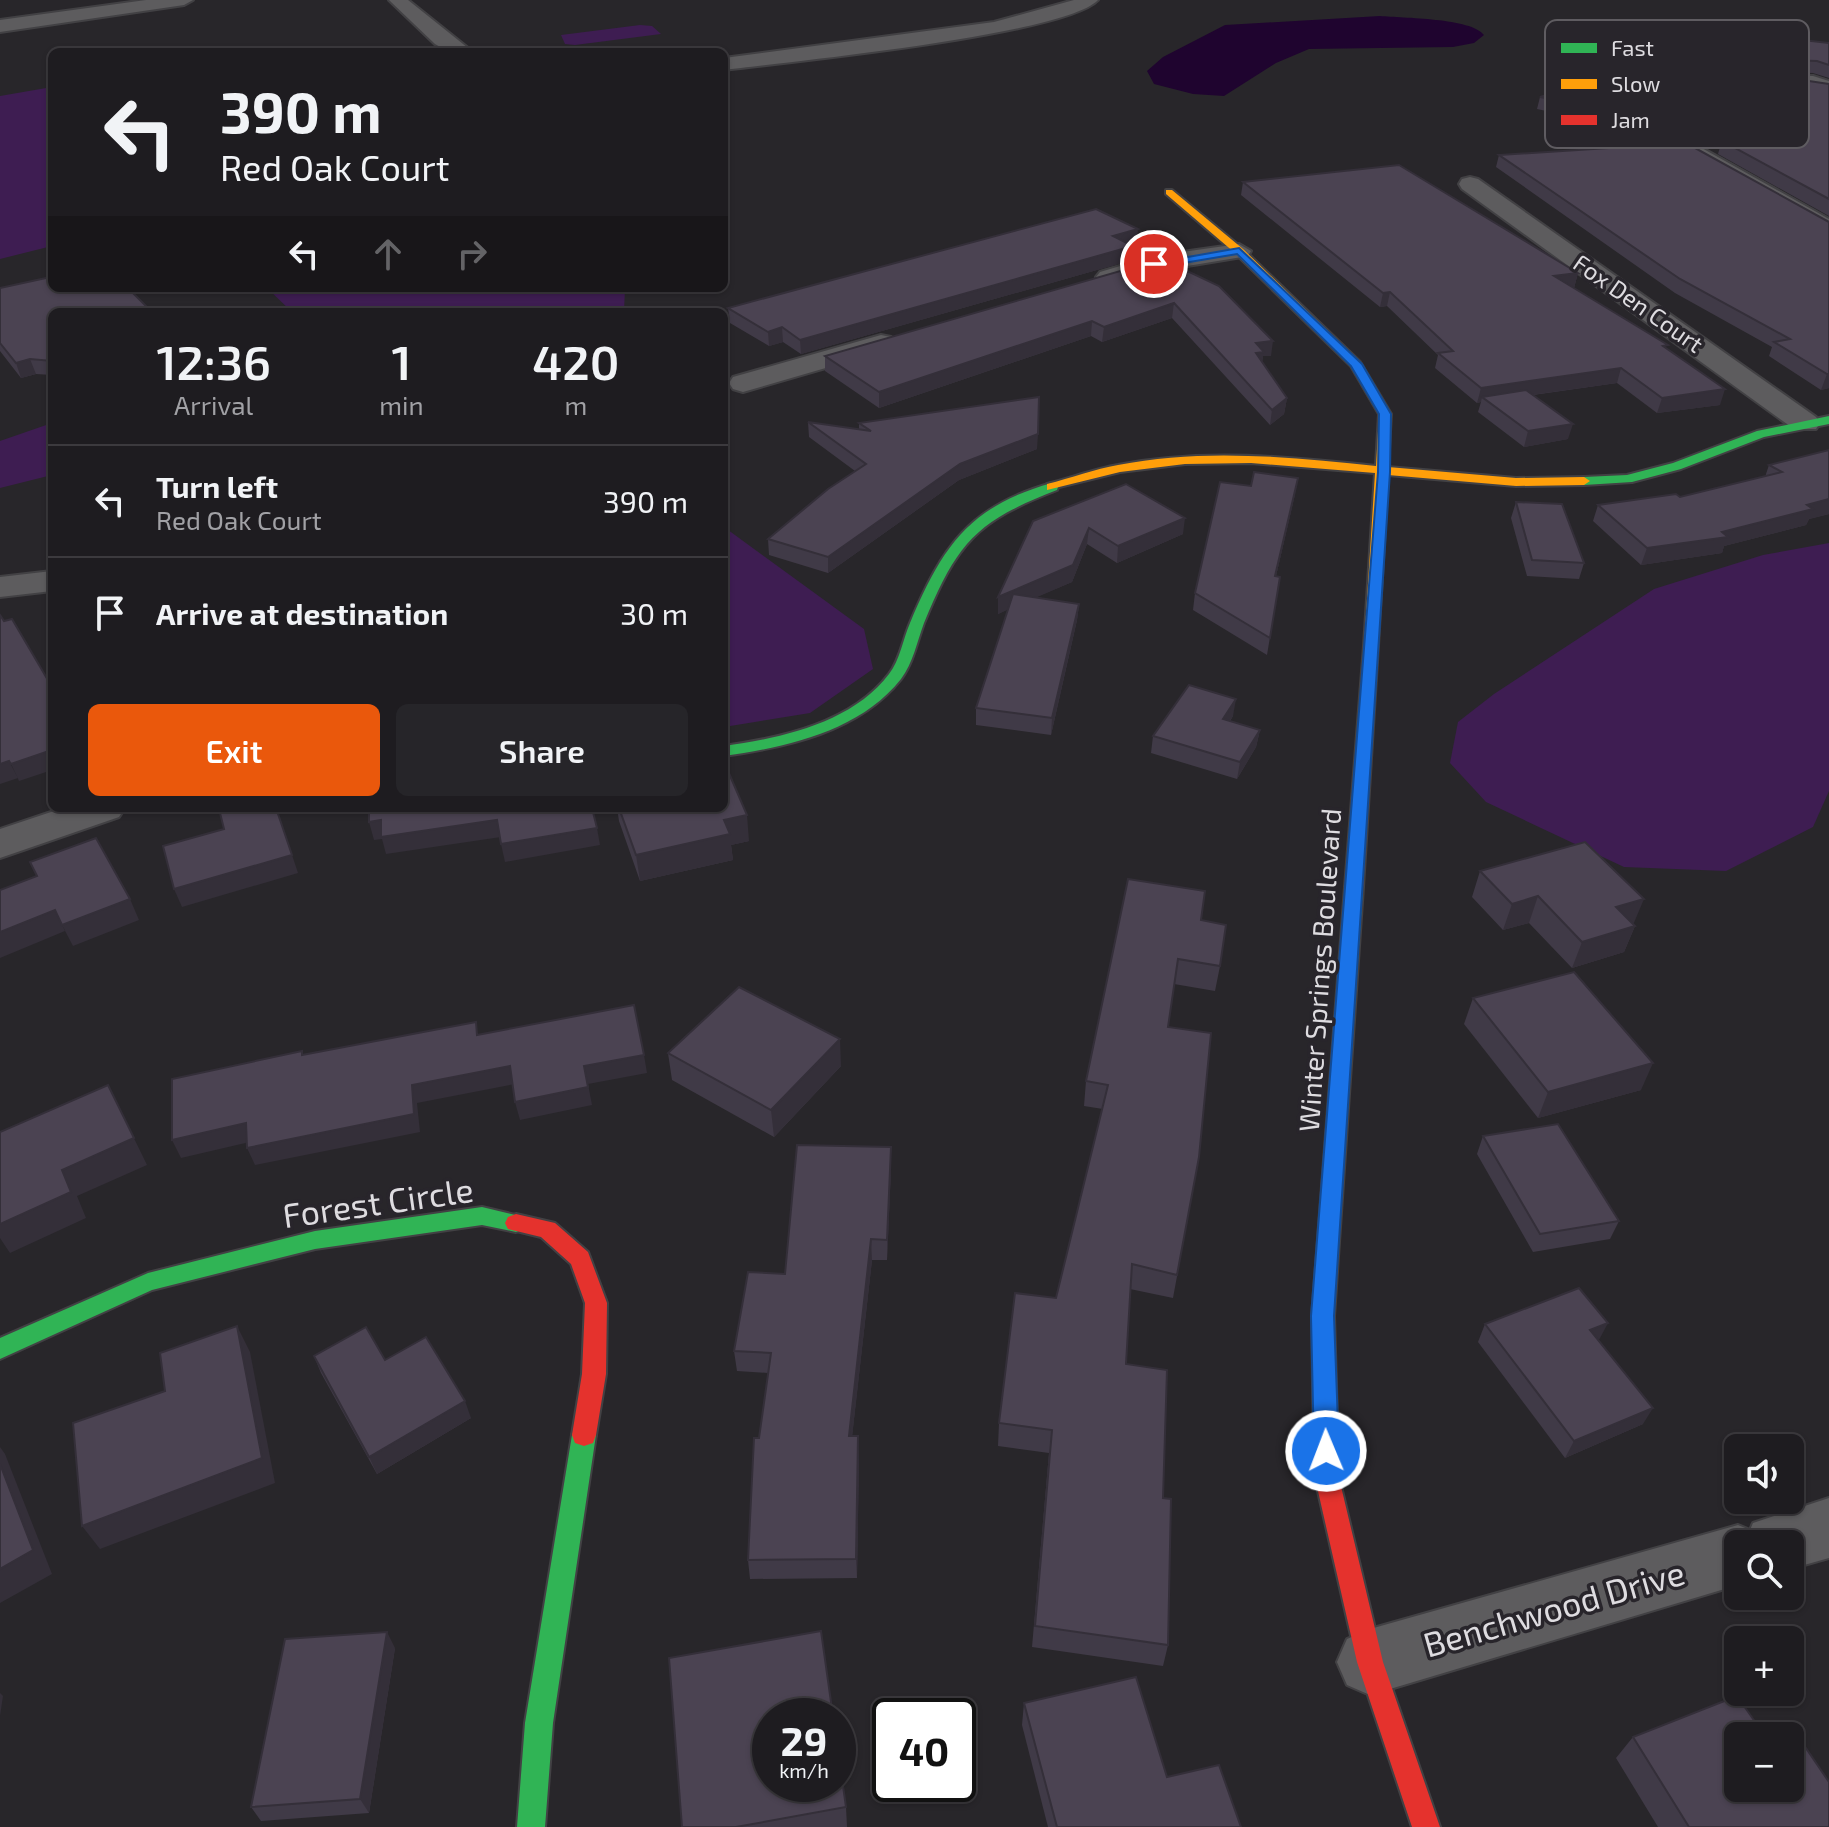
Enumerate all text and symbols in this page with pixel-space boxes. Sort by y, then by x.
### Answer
legend [1545,20,1809,148]
text: Fast [1611,34,1654,60]
text: Slow [1611,70,1660,96]
text: 390 m [220,77,382,144]
icon: left [88,80,192,184]
text: Jam [1611,106,1650,132]
text: Red Oak Court [220,145,450,188]
pin [1120,230,1188,298]
icon: left [282,232,326,276]
icon: ahead [366,232,410,276]
icon: right [450,232,494,276]
icon: arrive [1132,242,1176,286]
street label: Fox Den Court [1568,247,1709,358]
text: 12:36 [156,332,271,390]
text: 1 [391,332,412,390]
text: 420 [532,332,620,390]
text: Arrival [174,389,253,420]
text: min [379,389,424,420]
text: m [564,389,587,420]
text: Turn left [156,468,278,504]
icon: left [88,479,132,523]
text: 390 m [603,483,688,519]
text: Red Oak Court [156,504,322,535]
icon: arrive [88,591,132,635]
text: Arrive at destination [156,595,448,631]
text: 30 m [620,595,688,631]
button: Exit [88,704,380,796]
button: Share [396,704,688,796]
street label: Winter Springs Boulevard [1291,807,1347,1133]
street label: Forest Circle [280,1168,476,1235]
position arrow [1284,1409,1368,1493]
map controls [1724,1434,1804,1802]
button: sound [1724,1434,1804,1514]
button: search [1724,1530,1804,1610]
street label: Benchwood Drive [1418,1551,1689,1664]
button: + [1724,1626,1804,1706]
speed limit sign: 40 [872,1698,976,1802]
text: 29 [781,1716,827,1764]
button: − [1724,1722,1804,1802]
text: km/h [779,1758,829,1782]

